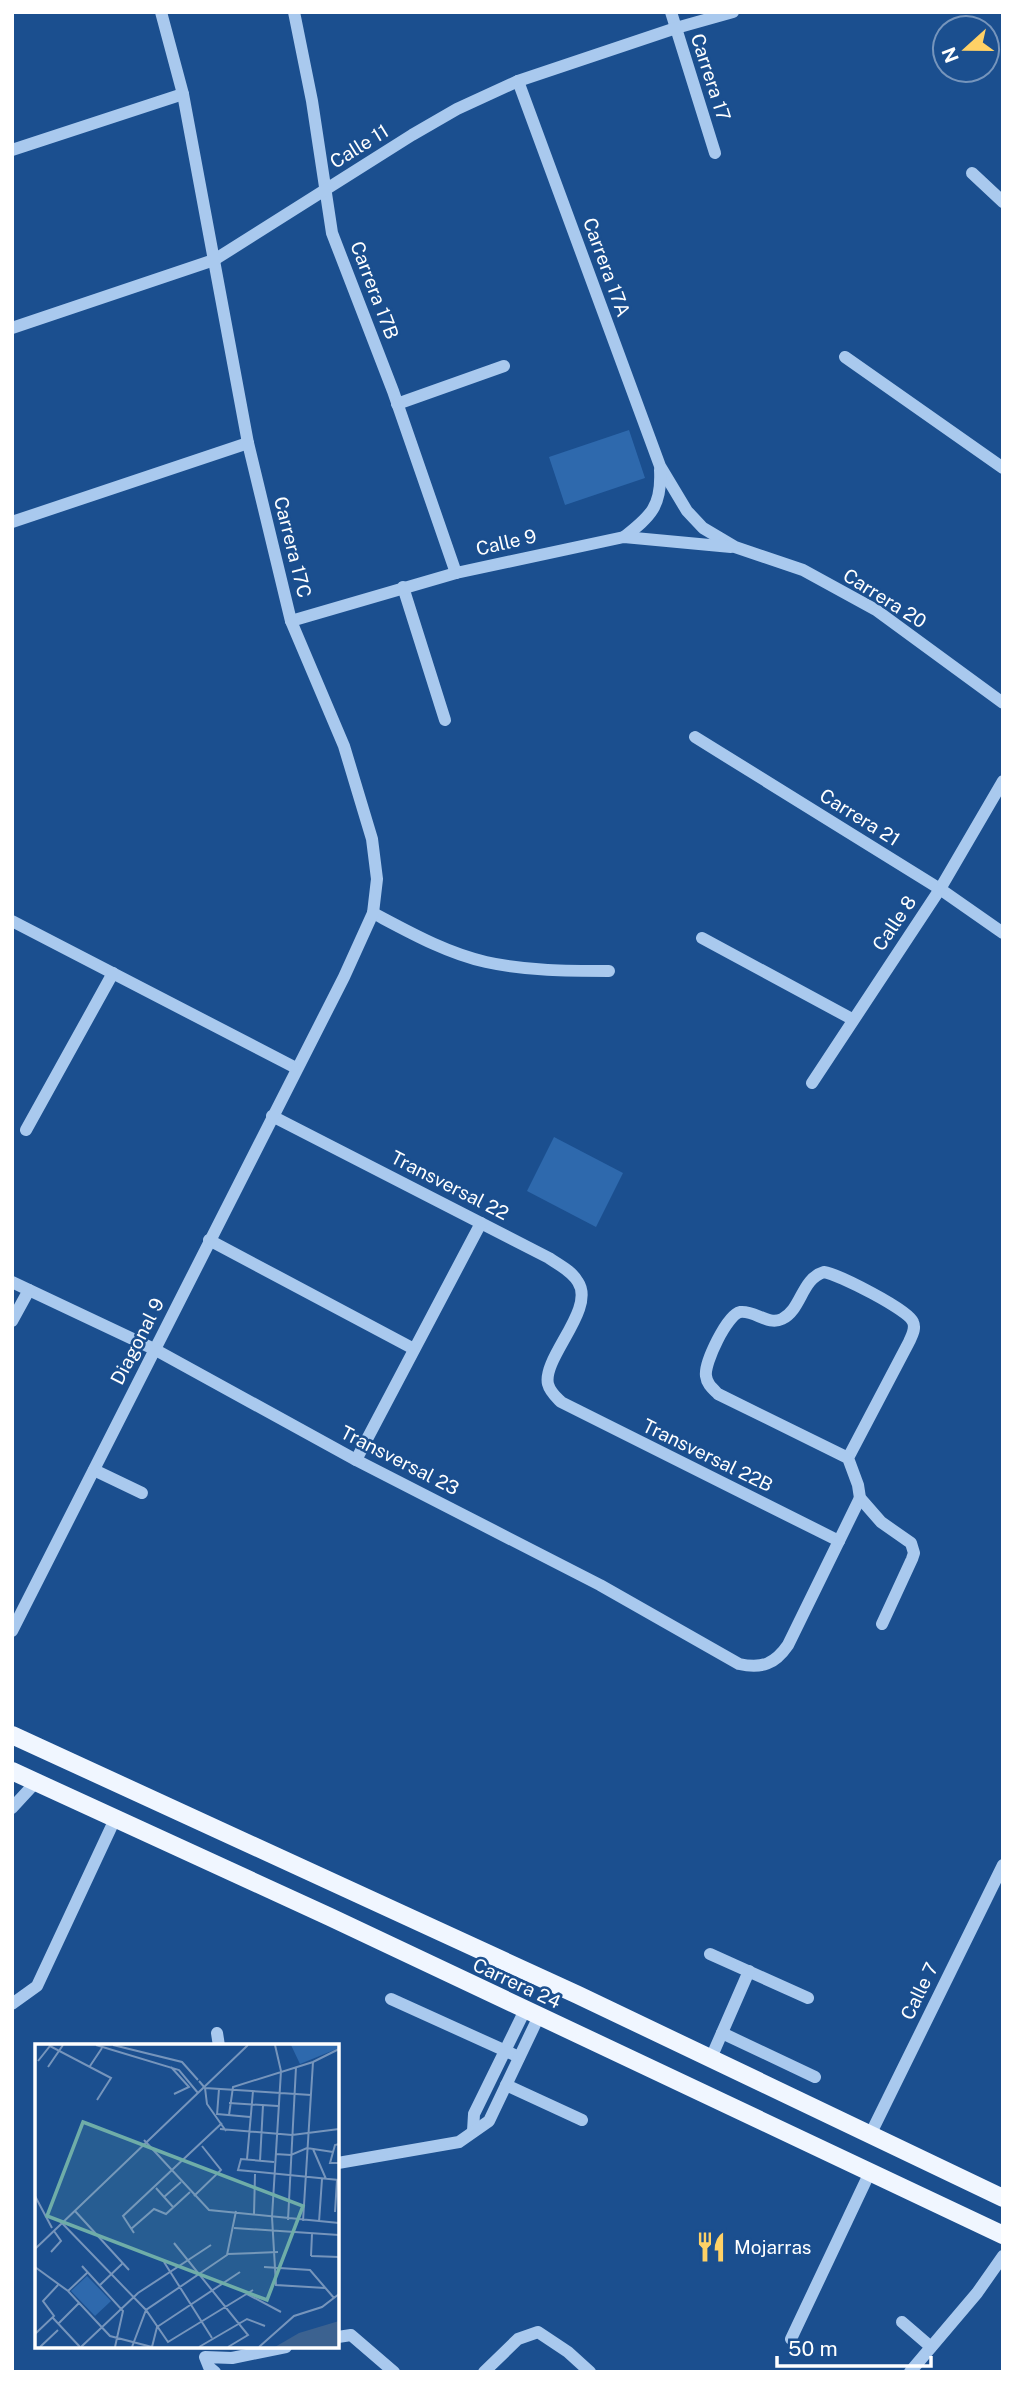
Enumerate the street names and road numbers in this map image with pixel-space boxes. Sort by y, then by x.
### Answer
street label: Carrera 17 [687,31,735,123]
street label: Calle 11 [326,119,392,173]
street label: Carrera 17A [579,214,635,320]
street label: Carrera 17B [346,238,404,342]
street label: Carrera 17C [270,494,316,600]
street label: Calle 9 [474,524,538,560]
street label: Carrera 20 [839,564,931,632]
street label: Carrera 21 [816,784,904,850]
street label: Calle 8 [868,891,920,955]
street label: Transversal 22 [387,1146,513,1224]
street label: Diagonal 9 [106,1294,168,1388]
street label: Transversal 22B [639,1414,777,1496]
street label: Transversal 23 [337,1421,463,1499]
street label: Carrera 24 [470,1953,564,2013]
street label: Calle 7 [896,1959,942,2023]

